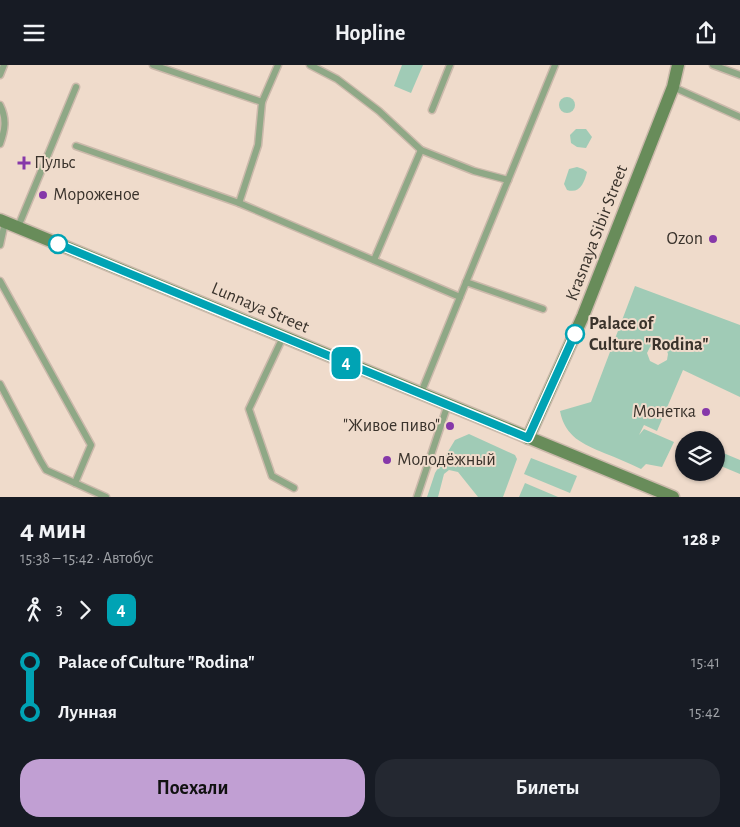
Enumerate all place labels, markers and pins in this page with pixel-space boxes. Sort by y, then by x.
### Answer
place label: Пульс [34,154,76,172]
marker: Пульс [18,157,30,169]
place label: Мороженое [53,186,140,204]
marker: Мороженое [37,189,49,201]
place label: Ozon [666,230,703,248]
marker: Ozon [707,233,719,245]
unlabelled marker [48,234,68,254]
place label: Palace of Culture "Rodina" [589,315,709,354]
marker: Palace of Culture "Rodina" [565,324,585,344]
place label: Монетка [633,403,696,421]
marker: Монетка [700,406,712,418]
place label: "Живое пиво" [343,417,440,435]
marker: "Живое пиво" [444,420,456,432]
place label: Молодёжный [397,451,496,469]
marker: Молодёжный [381,454,393,466]

